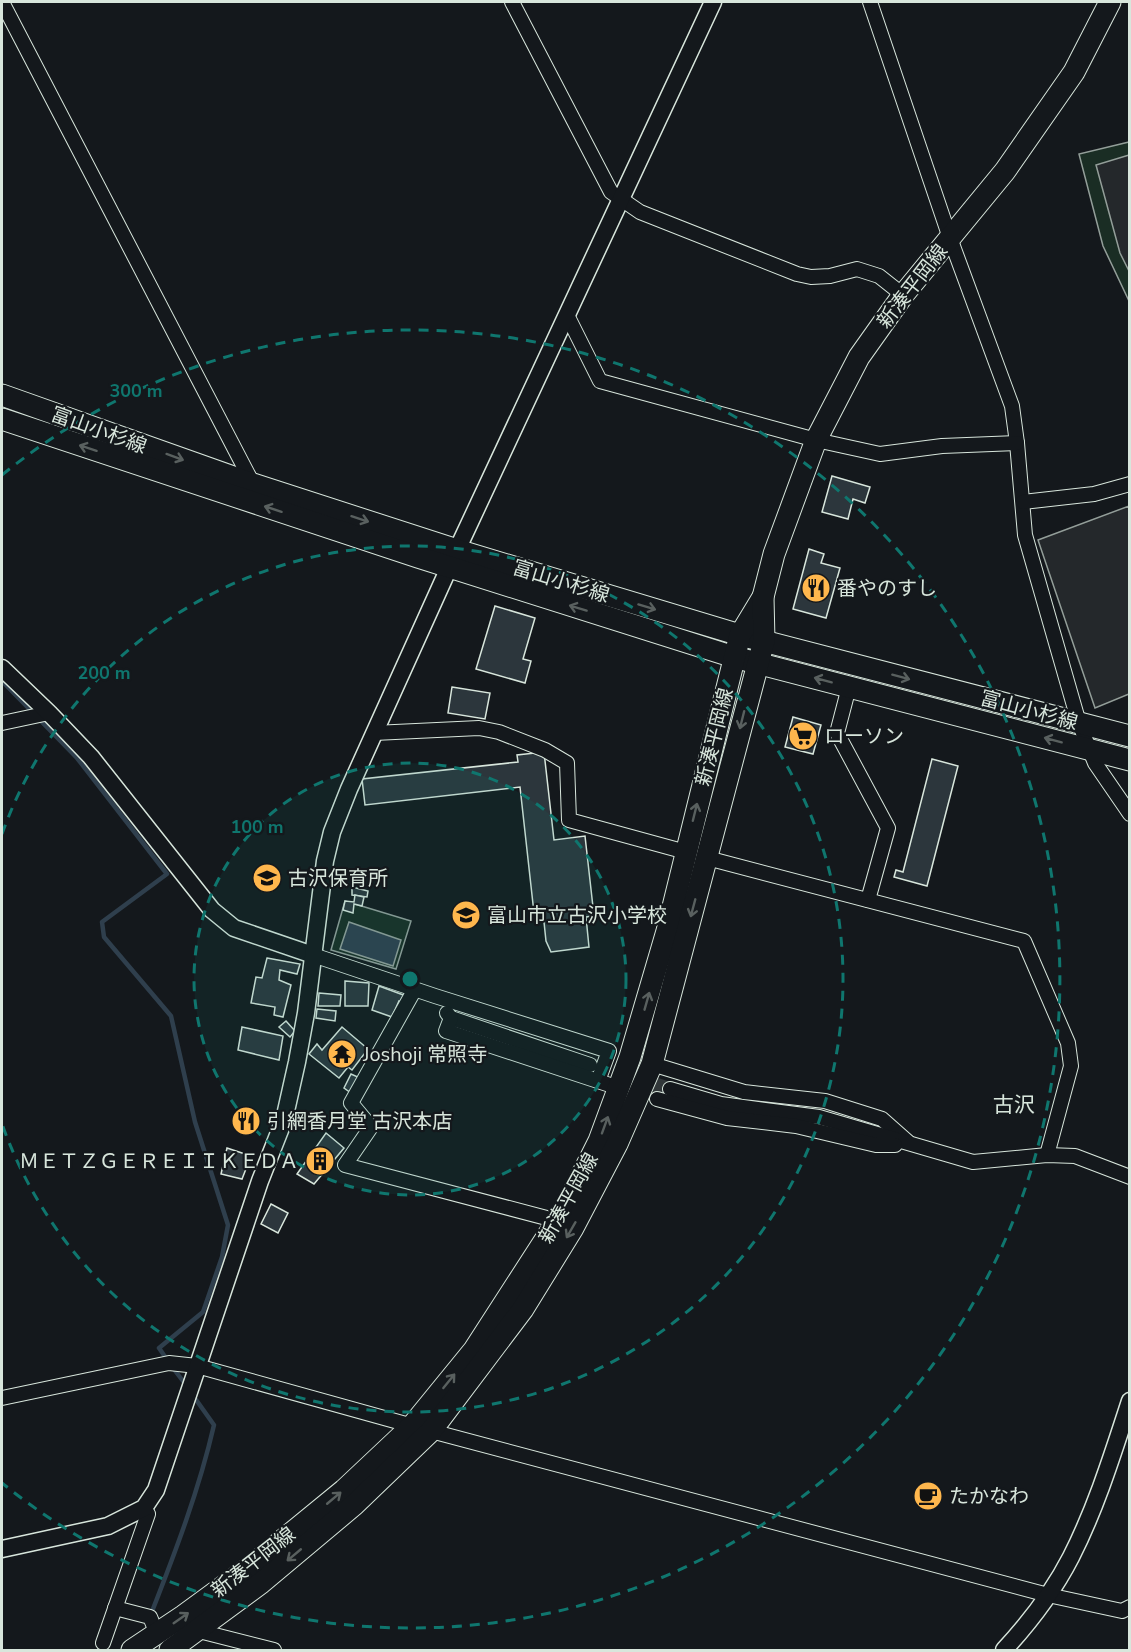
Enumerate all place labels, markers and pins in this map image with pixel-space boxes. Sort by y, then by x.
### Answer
restaurant icon: 番やのすし [800,572,832,604]
place label: 番やのすし [837,575,937,602]
supermarket icon: ローソン [787,720,819,752]
place label: ローソン [824,723,904,750]
school or university icon: 古沢保育所 [251,862,283,894]
place label: 古沢保育所 [288,865,388,892]
school or university icon: 富山市立古沢小学校 [450,899,482,931]
place label: 富山市立古沢小学校 [487,902,667,929]
centre of rings [400,969,420,989]
temple icon: Joshoji 常照寺 [326,1038,358,1070]
place label: Joshoji 常照寺 [362,1041,487,1068]
restaurant icon: 引網香月堂 古沢本店 [230,1105,262,1137]
place label: 引網香月堂 古沢本店 [267,1108,452,1135]
building icon: ＭＥＴＺＧＥＲＥＩＩＫＥＤＡ [304,1145,336,1177]
place label: ＭＥＴＺＧＥＲＥＩＩＫＥＤＡ [19,1148,299,1175]
cafe icon: たかなわ [912,1480,944,1512]
place label: たかなわ [949,1483,1029,1510]

